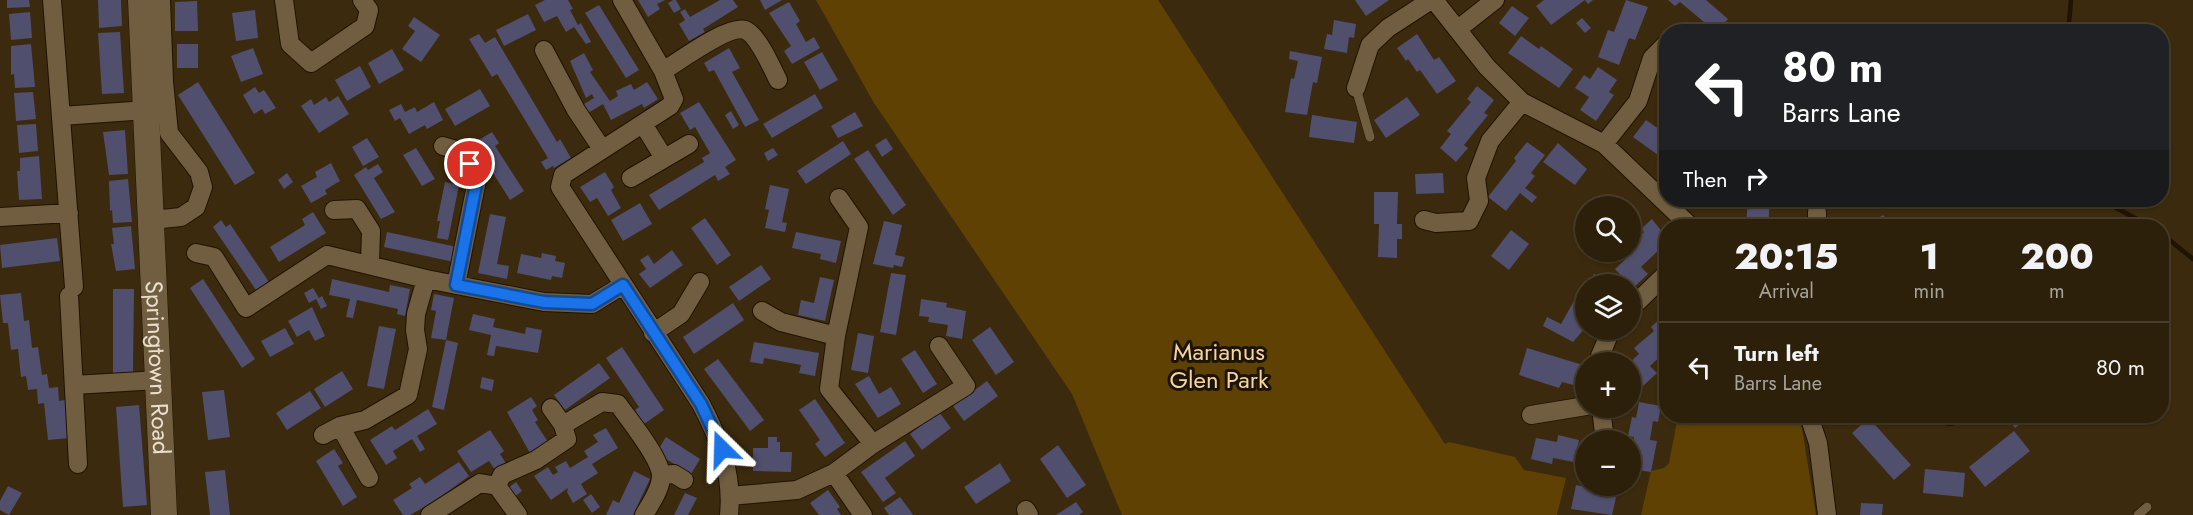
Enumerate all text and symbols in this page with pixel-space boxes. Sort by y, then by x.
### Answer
text: 80 m [1782,37,1883,98]
icon: left [1683,48,1761,126]
text: Barrs Lane [1782,93,1901,132]
pin [444,138,495,189]
icon: arrive [453,147,486,180]
icon: right [1740,162,1773,195]
text: Then [1683,163,1728,195]
map controls [1575,196,1641,496]
button: search [1575,196,1641,262]
text: 20:15 [1734,230,1838,282]
text: 1 [1920,230,1939,282]
text: 200 [2020,230,2094,282]
button: layers [1575,274,1641,340]
text: Arrival [1759,277,1814,306]
text: min [1914,277,1945,306]
text: m [2049,277,2065,306]
street label: Springtown Road [137,280,179,455]
park label: Marianus Glen Park [1169,334,1269,397]
text: Turn left [1734,337,1819,369]
icon: left [1683,351,1716,384]
text: 80 m [2096,351,2145,383]
button: + [1575,352,1641,418]
text: Barrs Lane [1734,369,1822,398]
position arrow [690,417,754,481]
button: − [1575,430,1641,496]

